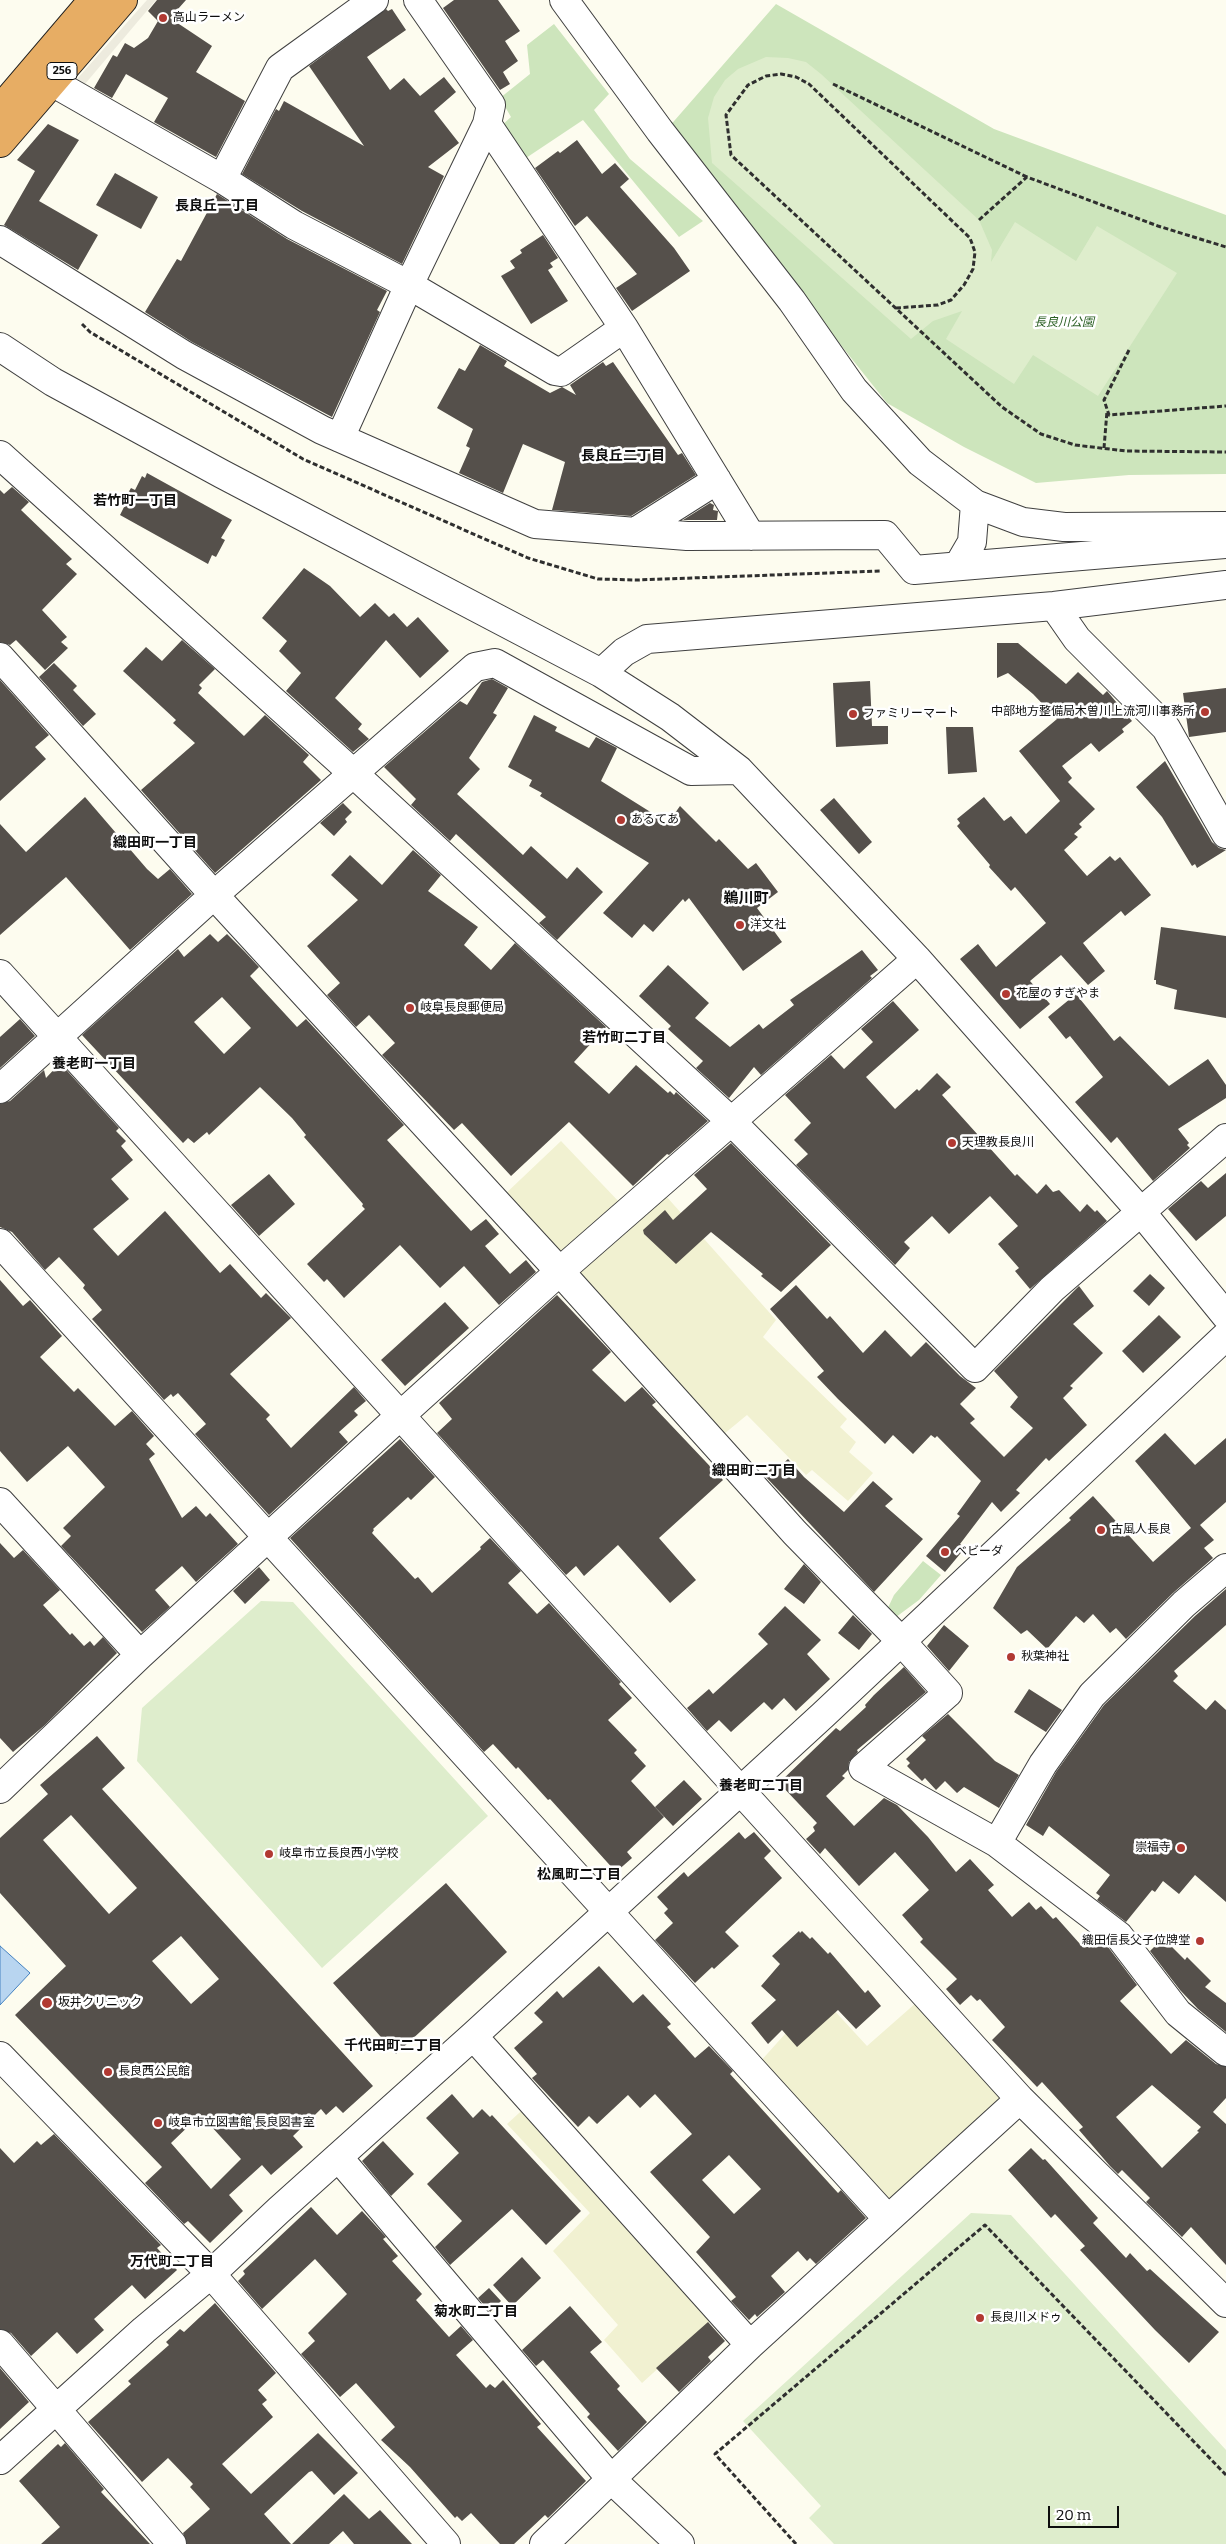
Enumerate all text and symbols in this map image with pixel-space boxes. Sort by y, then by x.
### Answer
place label: 高山ラーメン [173,11,245,25]
marker: 高山ラーメン [157,12,169,24]
road number: 256 [47,62,77,80]
district label: 長良丘一丁目 [175,198,259,214]
park label: 長良川公園 [1034,316,1094,330]
district label: 長良丘二丁目 [581,448,665,464]
district label: 若竹町一丁目 [93,493,177,509]
place label: 中部地方整備局木曽川上流河川事務所 [991,705,1195,719]
marker: 中部地方整備局木曽川上流河川事務所 [1199,706,1211,718]
place label: ファミリーマート [863,707,959,721]
marker: ファミリーマート [847,708,859,720]
place label: あるてあ [631,813,679,827]
marker: あるてあ [615,814,627,826]
district label: 織田町一丁目 [113,835,197,851]
district label: 鵜川町 [724,890,768,908]
place label: 洋文社 [750,918,786,932]
marker: 洋文社 [734,919,746,931]
place label: 花屋のすぎやま [1016,987,1100,1001]
marker: 花屋のすぎやま [1000,988,1012,1000]
place label: 岐阜長良郵便局 [420,1001,504,1015]
marker: 岐阜長良郵便局 [404,1002,416,1014]
district label: 若竹町二丁目 [582,1030,666,1046]
district label: 養老町一丁目 [52,1056,136,1072]
place label: 天理教長良川 [962,1136,1034,1150]
marker: 天理教長良川 [946,1137,958,1149]
district label: 織田町二丁目 [712,1463,796,1479]
place label: 古風人長良 [1111,1523,1171,1537]
marker: 古風人長良 [1095,1524,1107,1536]
place label: ベビーダ [955,1545,1003,1559]
marker: ベビーダ [939,1546,951,1558]
place label: 秋葉神社 [1021,1650,1069,1664]
marker: 秋葉神社 [1005,1651,1017,1663]
district label: 養老町二丁目 [719,1778,803,1794]
place label: 崇福寺 [1135,1841,1171,1855]
marker: 崇福寺 [1175,1842,1187,1854]
place label: 岐阜市立長良西小学校 [279,1847,399,1861]
marker: 岐阜市立長良西小学校 [263,1848,275,1860]
district label: 松風町二丁目 [537,1867,621,1883]
place label: 織田信長父子位牌堂 [1082,1934,1190,1948]
marker: 織田信長父子位牌堂 [1194,1935,1206,1947]
marker: 坂井クリニック [40,1996,54,2010]
place label: 坂井クリニック [58,1996,142,2010]
district label: 千代田町二丁目 [344,2038,442,2054]
place label: 長良西公民館 [118,2065,190,2079]
marker: 長良西公民館 [102,2066,114,2078]
place label: 岐阜市立図書館 長良図書室 [168,2116,314,2130]
marker: 岐阜市立図書館 長良図書室 [152,2117,164,2129]
district label: 万代町二丁目 [130,2254,214,2270]
district label: 菊水町二丁目 [434,2304,518,2320]
place label: 長良川メドゥ [990,2311,1062,2325]
marker: 長良川メドゥ [974,2312,986,2324]
scale bar [1051,2496,1122,2528]
text: 20 m [1056,2506,1091,2524]

